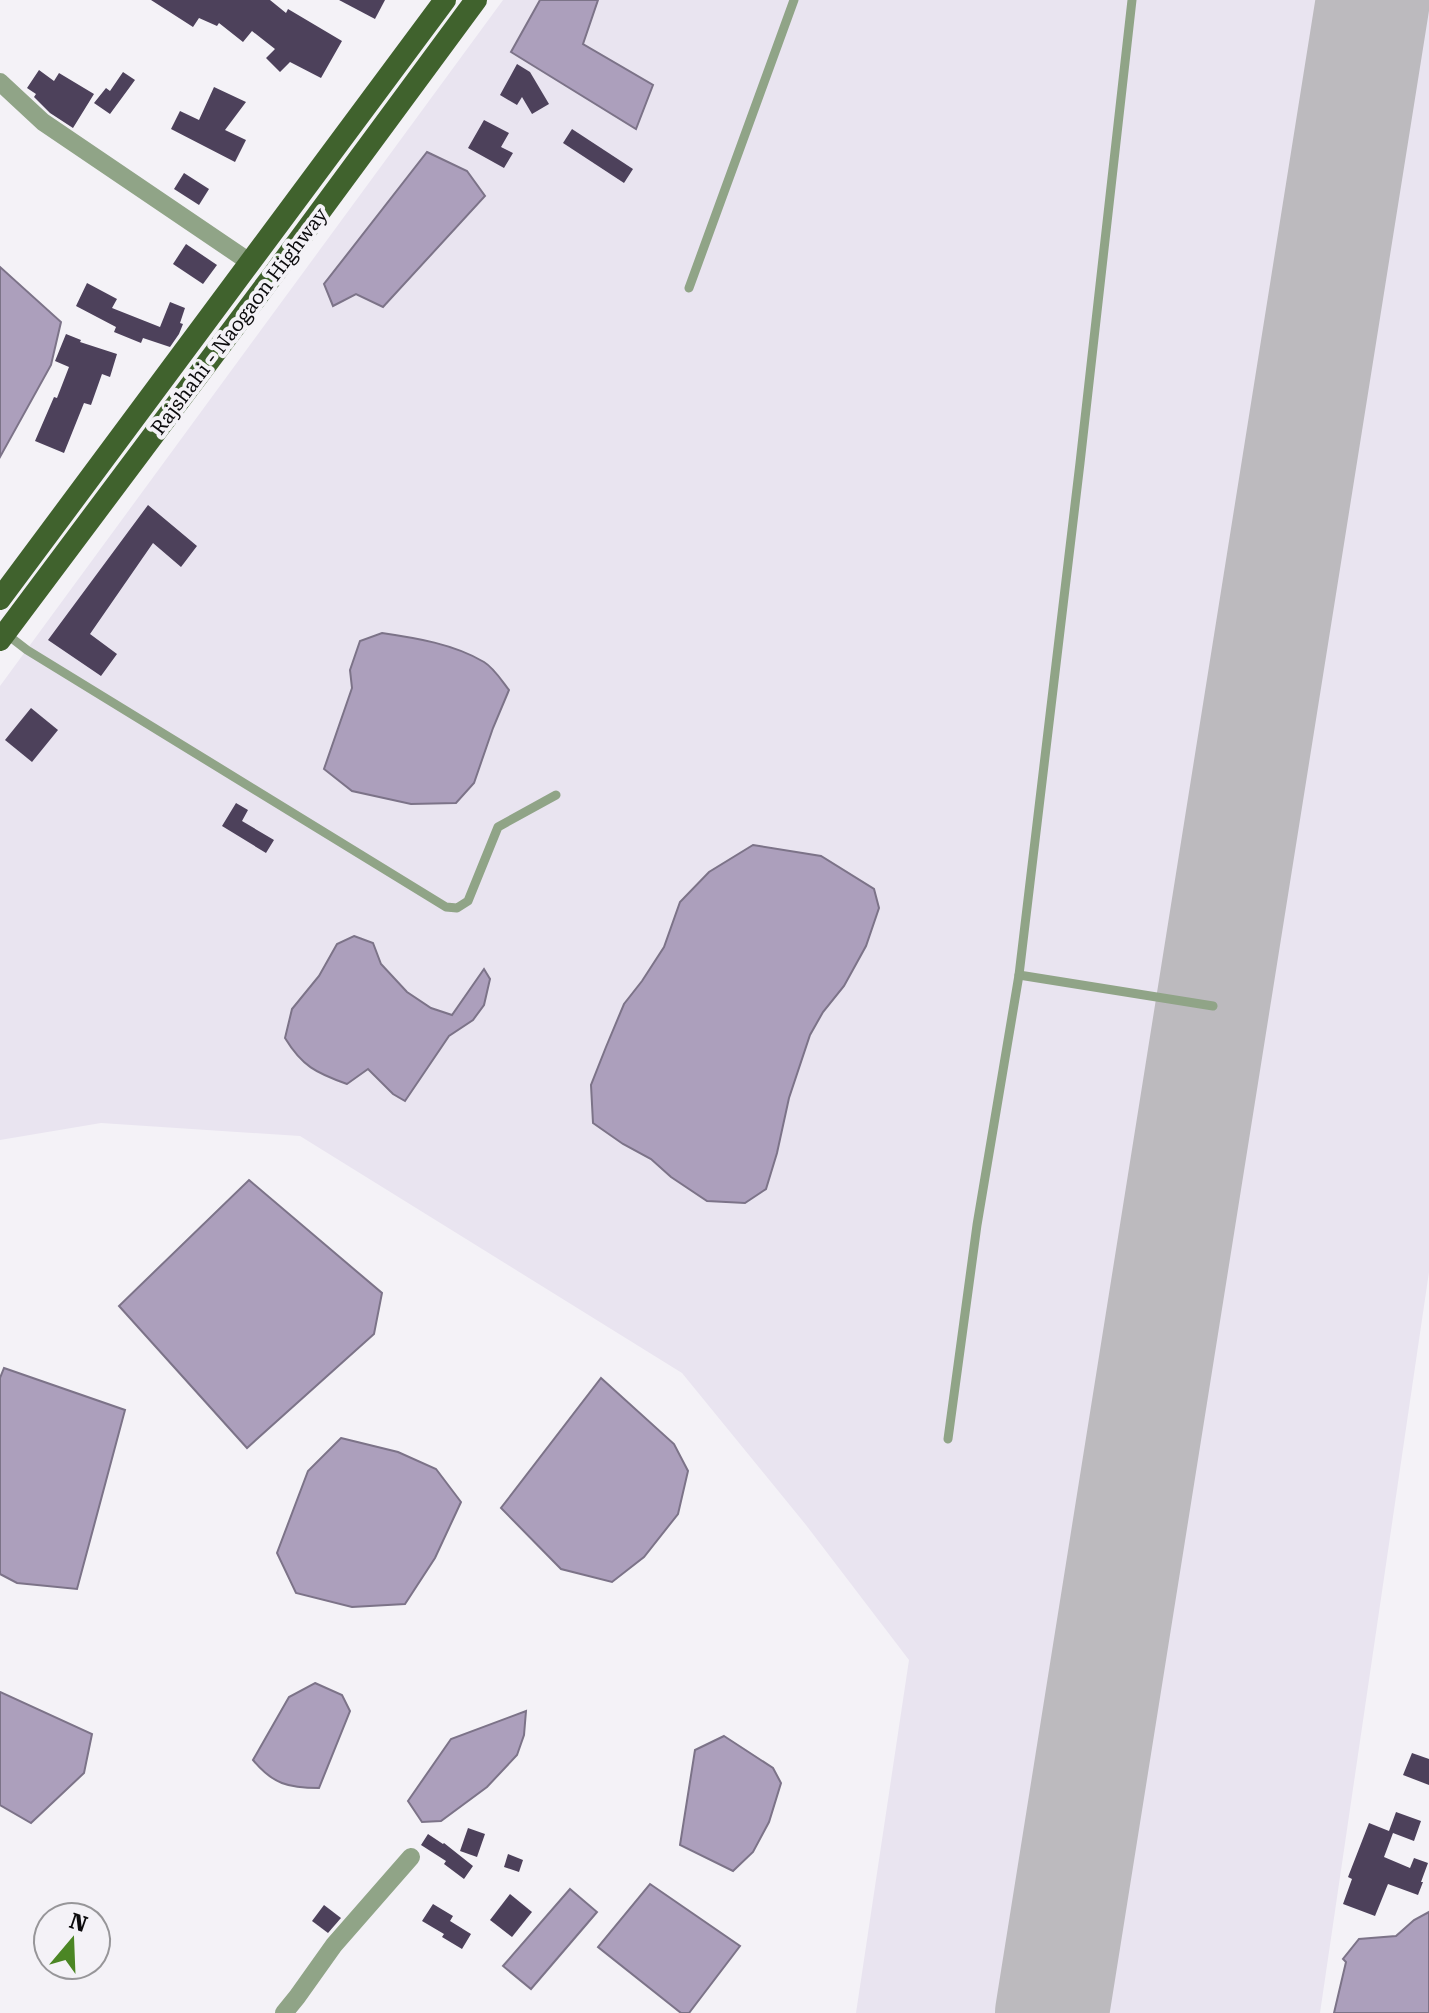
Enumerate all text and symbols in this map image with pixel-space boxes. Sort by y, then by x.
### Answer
street label: Rajshahi - Naogaon Highway [146,203,332,439]
north arrow [32,1901,112,1981]
text: N [66,1908,90,1937]

